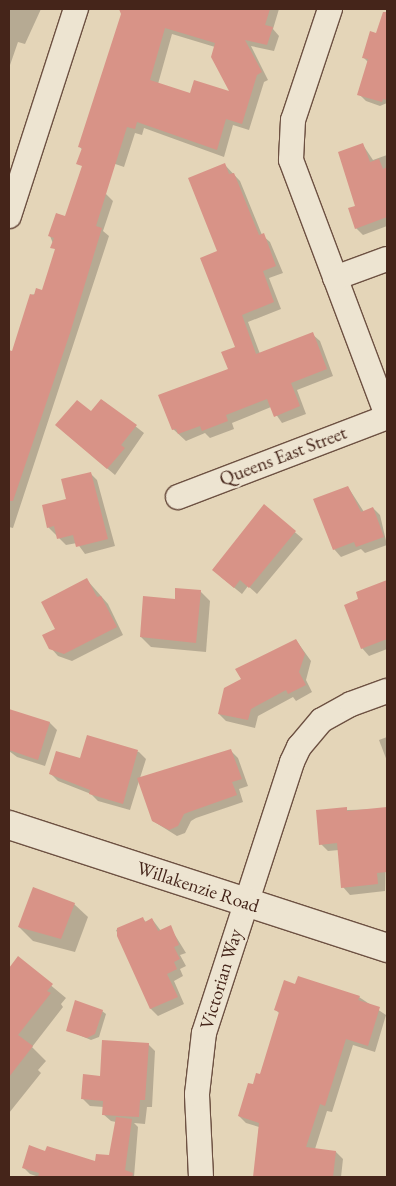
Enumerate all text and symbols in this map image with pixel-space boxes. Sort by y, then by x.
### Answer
street label: Queens East Street [216,421,350,491]
street label: Willakenzie Road [134,856,262,918]
street label: Victorian Way [195,926,247,1032]

